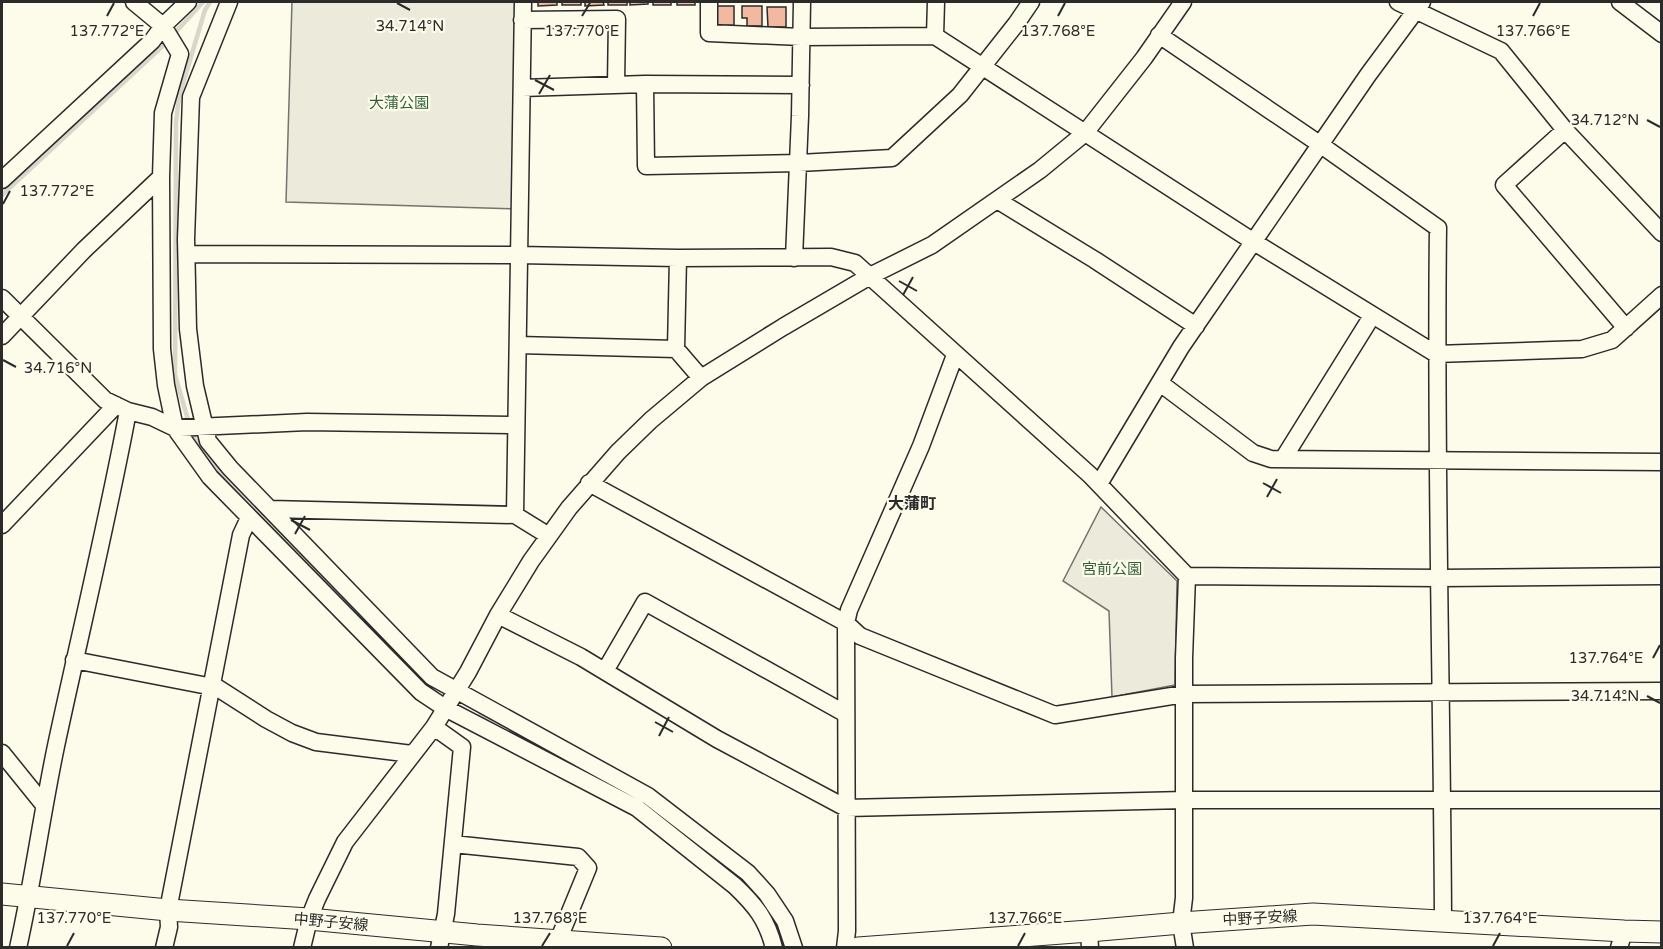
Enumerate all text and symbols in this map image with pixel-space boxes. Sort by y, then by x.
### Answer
text: 34.714°N [376,17,444,35]
text: 137.772°E [70,22,144,40]
text: 137.770°E [545,22,619,40]
text: 137.768°E [1021,22,1095,40]
text: 137.766°E [1496,22,1570,40]
park label: 大蒲公園 [369,94,429,112]
text: 34.712°N [1571,111,1639,129]
text: 137.772°E [20,182,94,200]
text: 34.716°N [24,359,92,377]
district label: 大蒲町 [888,494,936,514]
park label: 宮前公園 [1082,560,1142,578]
text: 137.764°E [1569,649,1643,667]
text: 34.714°N [1571,687,1639,705]
street label: 中野子安線 [1222,907,1298,929]
text: 137.770°E [37,909,111,927]
text: 137.768°E [513,909,587,927]
text: 137.766°E [988,909,1062,927]
text: 137.764°E [1463,909,1537,927]
street label: 中野子安線 [293,910,369,934]

